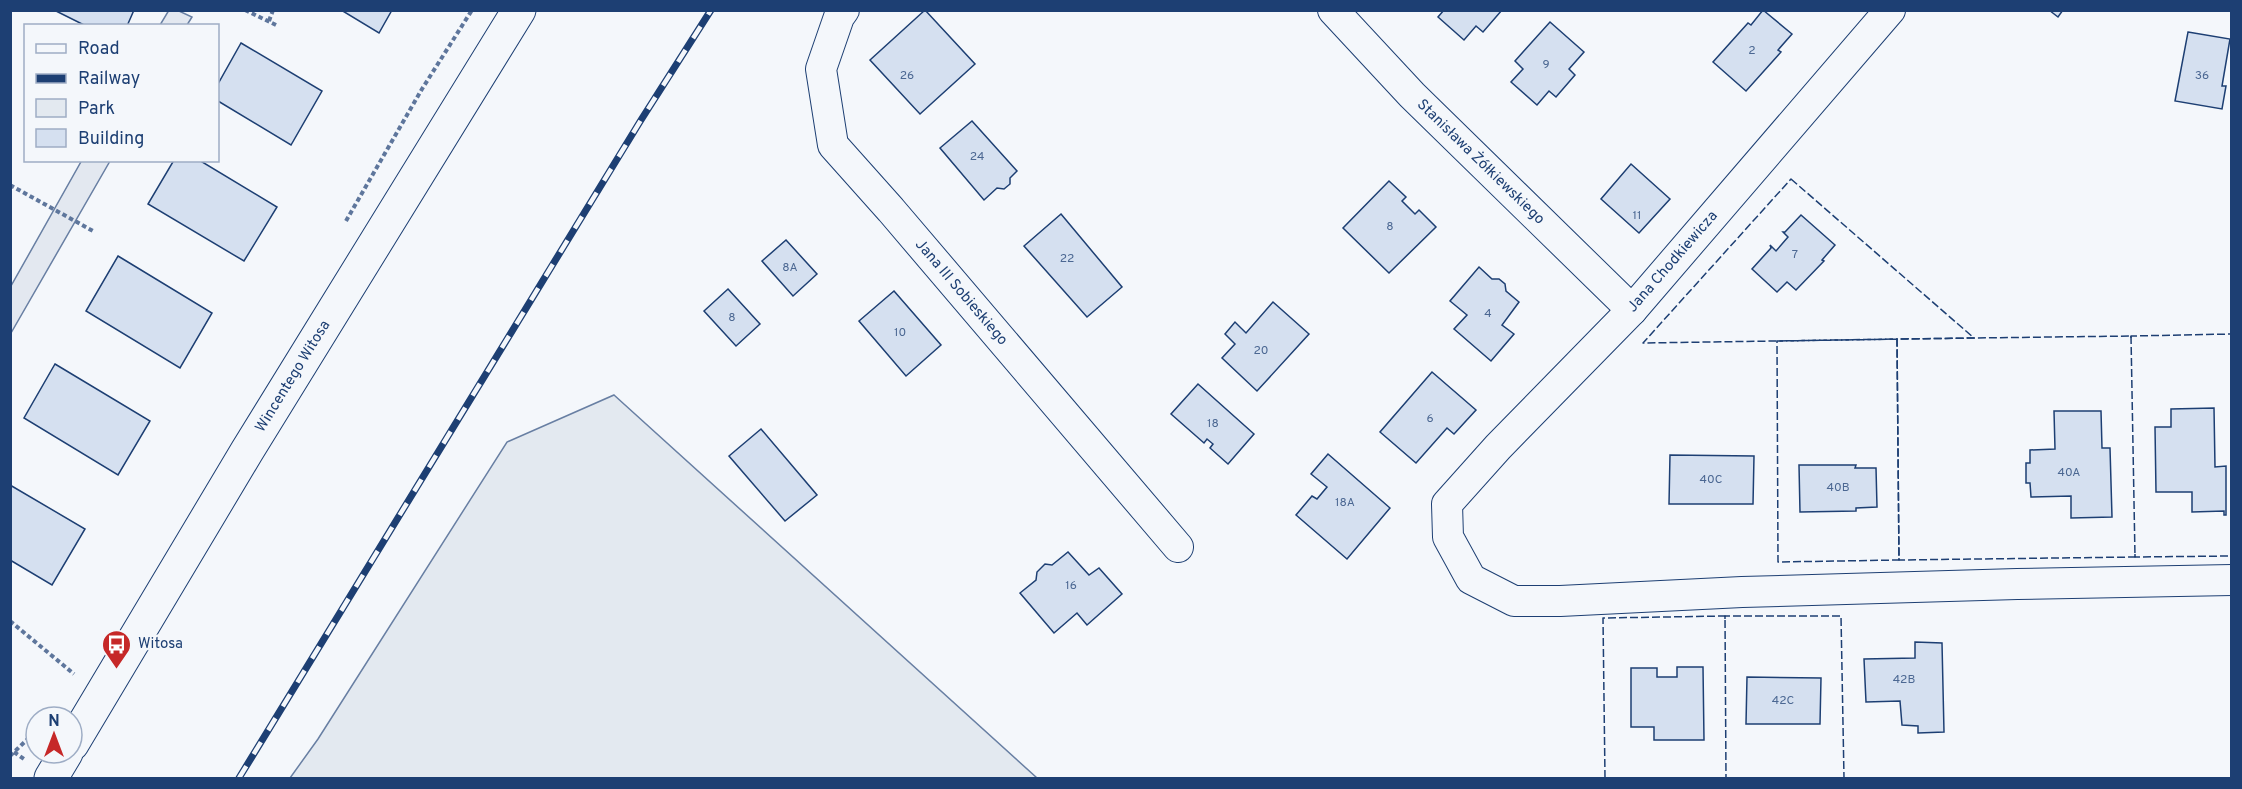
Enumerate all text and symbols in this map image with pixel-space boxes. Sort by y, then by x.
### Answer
legend [24,24,219,162]
text: Road [78,38,120,61]
house number: 2 [1748,43,1756,59]
house number: 9 [1542,57,1550,73]
text: Railway [78,68,140,91]
house number: 26 [900,68,914,84]
house number: 36 [2195,68,2209,84]
street label: Stanisława Żółkiewskiego [1413,95,1549,229]
text: Park [78,98,115,121]
text: Building [78,128,144,151]
house number: 24 [970,149,984,165]
street label: Jana Chodkiewicza [1624,207,1722,317]
house number: 11 [1633,208,1641,224]
house number: 8 [1386,219,1394,235]
street label: Jana III Sobieskiego [911,235,1012,349]
house number: 7 [1792,247,1798,263]
house number: 22 [1060,251,1074,267]
house number: 8A [782,260,798,276]
house number: 4 [1484,306,1492,322]
house number: 8 [728,310,736,326]
street label: Wincentego Witosa [251,317,335,436]
house number: 10 [894,325,906,341]
house number: 20 [1253,343,1269,359]
house number: 6 [1426,411,1434,427]
house number: 18 [1207,416,1219,432]
house number: 40A [2058,465,2080,481]
house number: 40C [1700,472,1723,488]
house number: 40B [1826,480,1850,496]
house number: 18A [1335,495,1355,511]
house number: 16 [1065,578,1077,594]
bus stop icon: Witosa [101,628,133,670]
place label: Witosa [138,635,183,654]
house number: 42B [1893,672,1915,688]
house number: 42C [1772,693,1795,709]
north arrow [24,705,84,765]
text: N [48,712,60,732]

